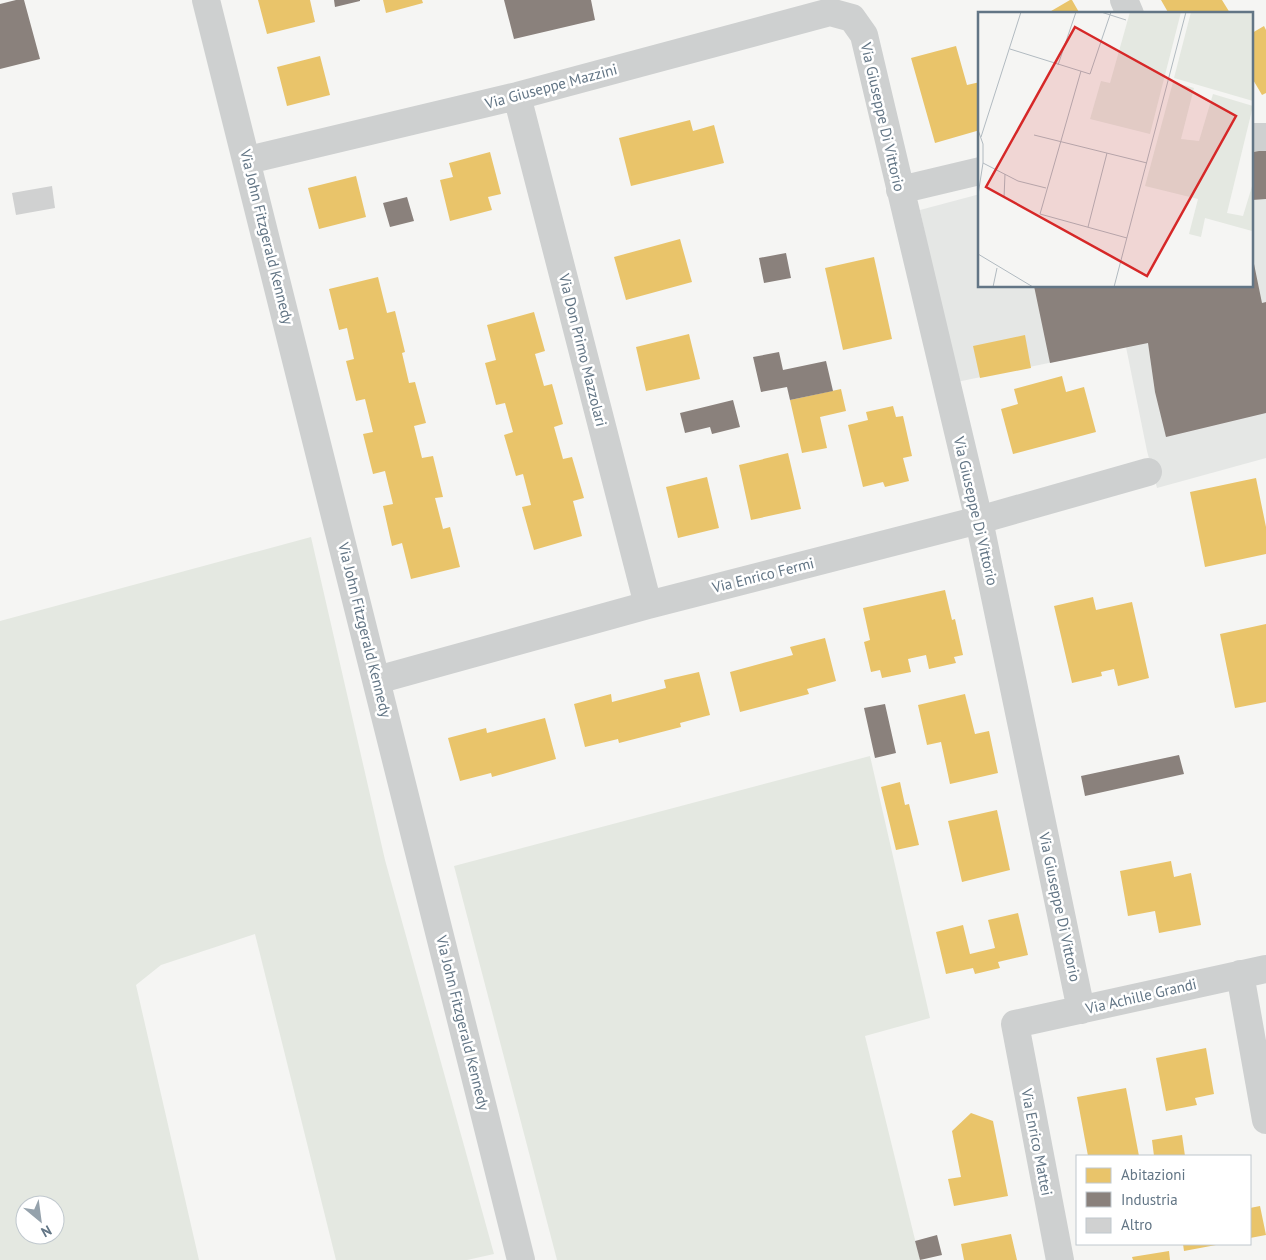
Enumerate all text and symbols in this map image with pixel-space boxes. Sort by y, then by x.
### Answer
inset map [978,12,1254,288]
street label: Via Giuseppe Di Vittorio [856,40,909,193]
street label: Via Giuseppe Mazzini [482,59,619,113]
street label: Via John Fitzgerald Kennedy [236,146,298,327]
street label: Via Don Primo Mazzolari [555,271,611,428]
street label: Via Giuseppe Di Vittorio [949,434,1002,587]
street label: Via John Fitzgerald Kennedy [334,539,396,720]
street label: Via Enrico Fermi [709,553,816,597]
street label: Via Giuseppe Di Vittorio [1035,830,1085,983]
street label: Via John Fitzgerald Kennedy [432,932,494,1113]
street label: Via Achille Grandi [1083,974,1198,1018]
street label: Via Enrico Mattei [1017,1086,1057,1197]
legend [1076,1155,1251,1245]
text: Abitazioni [1121,1165,1185,1184]
text: Industria [1121,1190,1178,1209]
north arrow [15,1195,65,1245]
text: Altro [1121,1215,1152,1234]
text: N [38,1221,55,1241]

